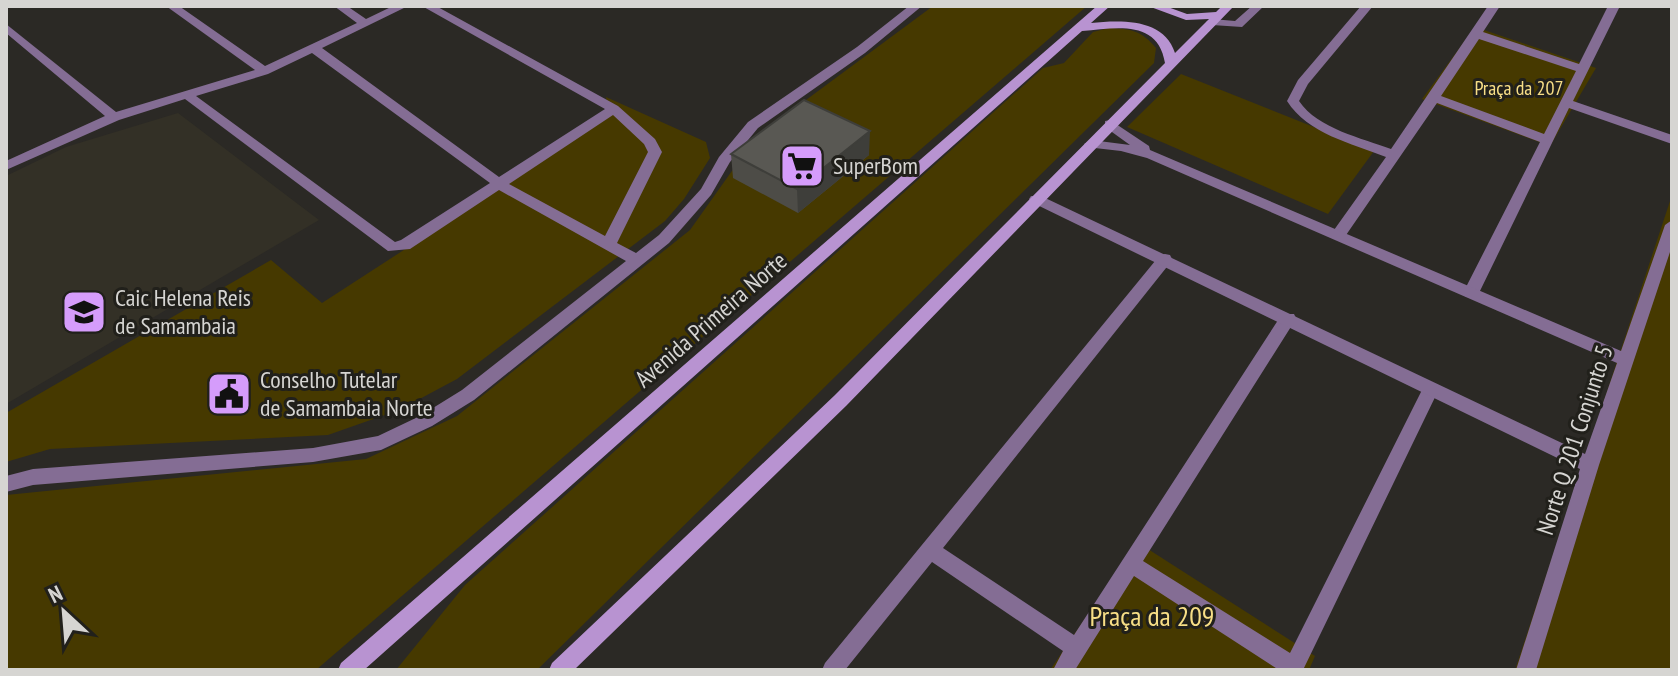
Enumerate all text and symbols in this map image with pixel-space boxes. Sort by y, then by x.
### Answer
park label: Praça da 207 [1474,75,1564,101]
supermarket icon: SuperBom [778,142,826,190]
place label: SuperBom [833,150,918,181]
street label: Avenida Primeira Norte [628,245,793,394]
place label: Caic Helena Reis de Samambaia [115,282,251,341]
school or university icon: Caic Helena Reis de Samambaia [60,288,108,336]
street label: Norte Q 201 Conjunto 5 [1529,341,1620,539]
place label: Conselho Tutelar de Samambaia Norte [260,364,433,423]
public building icon: Conselho Tutelar de Samambaia Norte [205,370,253,418]
north arrow [24,572,104,652]
text: N [44,579,67,609]
park label: Praça da 209 [1090,597,1214,634]

